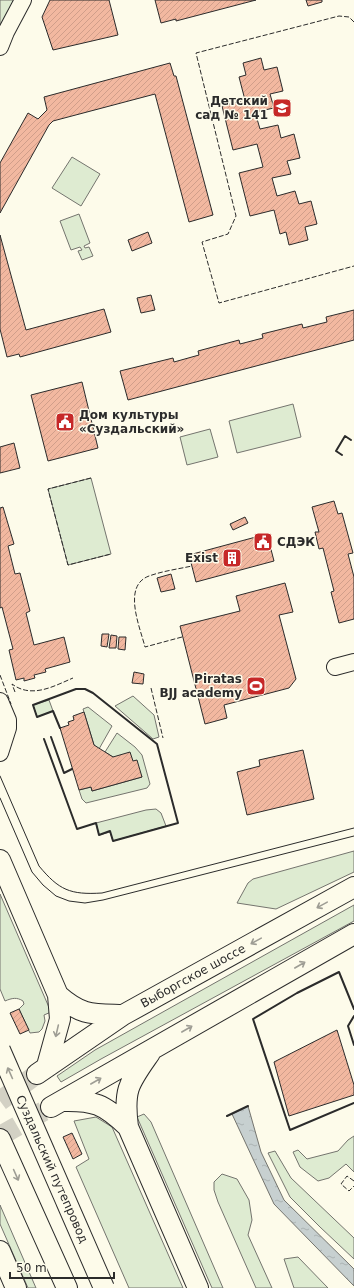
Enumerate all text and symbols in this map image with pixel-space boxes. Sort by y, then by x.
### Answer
place label: Детский сад № 141 [195,94,268,122]
school or university icon: Детский сад № 141 [271,97,293,119]
place label: Дом культуры «Суздальский» [79,408,184,436]
public building icon: Дом культуры «Суздальский» [54,411,76,433]
public building icon: СДЭК [252,531,274,553]
place label: СДЭК [277,535,315,549]
building icon: Exist [221,547,243,569]
place label: Exist [185,551,218,565]
place label: Piratas BJJ academy [159,672,242,700]
sports icon: Piratas BJJ academy [245,675,267,697]
one-way arrow [316,901,328,909]
one-way arrow [251,938,263,946]
street label: Выборгское шоссе [138,941,248,1011]
one-way arrow [294,960,306,968]
one-way arrow [52,1024,60,1037]
one-way arrow [181,1024,193,1032]
one-way arrow [6,1067,13,1079]
one-way arrow [90,1077,102,1085]
street label: Суздальский путепровод [13,1093,91,1245]
one-way arrow [13,1169,20,1181]
scale bar [10,1254,114,1280]
text: 50 m [16,1261,47,1275]

